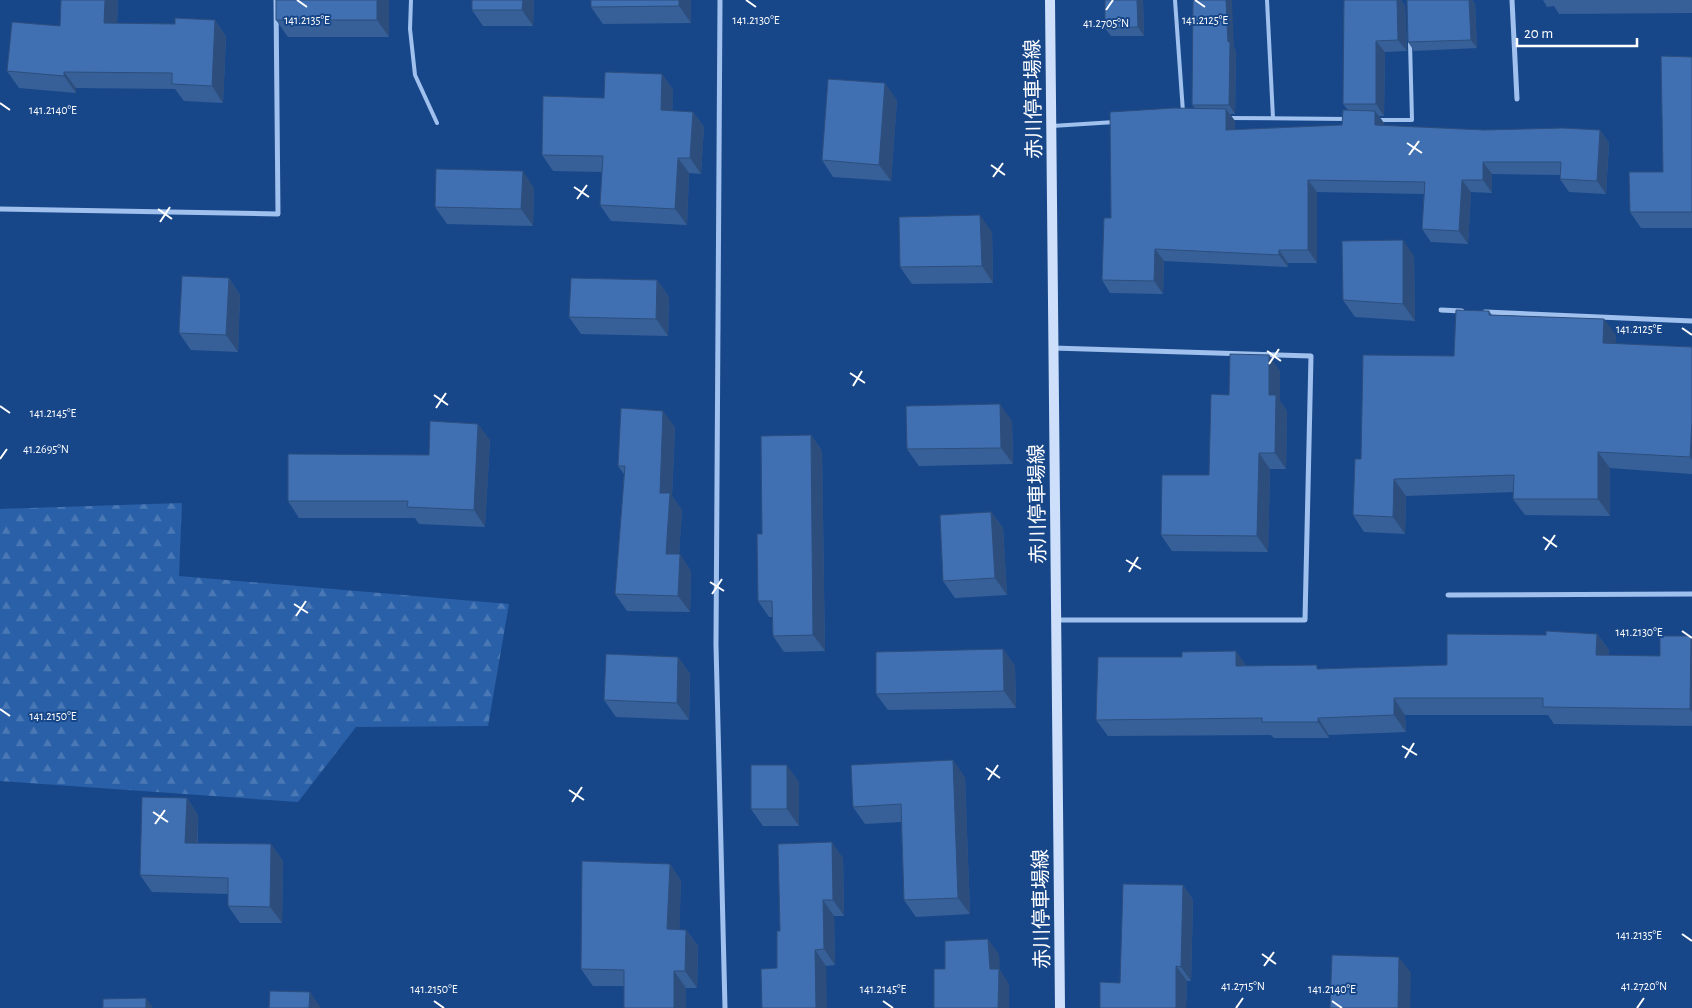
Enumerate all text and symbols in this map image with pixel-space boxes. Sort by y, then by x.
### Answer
text: 141.2135°E [284,14,330,26]
text: 141.2130°E [733,14,780,26]
text: 141.2125°E [1182,14,1228,26]
scale bar [1517,15,1637,47]
text: 41.2705°N [1083,17,1129,29]
text: 20 m [1524,26,1553,41]
street label: 赤川停車場線 [1021,39,1045,159]
text: 141.2140°E [29,104,77,116]
text: 141.2125°E [1616,323,1662,335]
text: 141.2145°E [30,407,76,419]
text: 41.2695°N [23,443,69,455]
street label: 赤川停車場線 [1025,444,1049,564]
text: 141.2130°E [1616,626,1663,638]
text: 141.2150°E [29,710,77,722]
street label: 赤川停車場線 [1029,849,1053,969]
text: 141.2135°E [1616,929,1662,941]
text: 41.2715°N [1221,980,1265,992]
text: 41.2720°N [1621,980,1667,992]
text: 141.2150°E [410,983,458,995]
text: 141.2145°E [860,983,906,995]
text: 141.2140°E [1308,983,1356,995]

